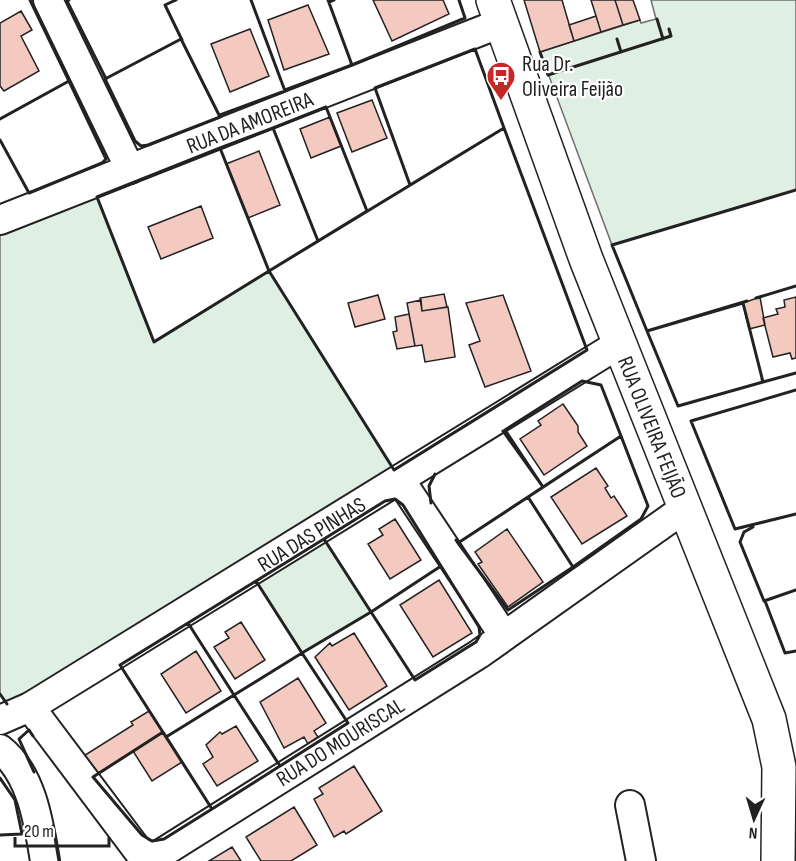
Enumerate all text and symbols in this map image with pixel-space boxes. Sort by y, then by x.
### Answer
place label: Rua Dr. Oliveira Feijão [522,51,623,103]
bus stop icon: Rua Dr. Oliveira Feijão [485,60,517,102]
street label: RUA DA AMOREIRA [183,86,318,160]
street label: RUA OLIVEIRA FEIJÃO [611,353,692,502]
street label: RUA DAS PINHAS [253,492,371,578]
street label: RUA DO MOURISCAL [272,692,410,793]
north arrow [724,789,784,849]
scale bar [15,810,110,848]
text: 20 m [24,821,54,842]
text: N [748,823,758,842]

